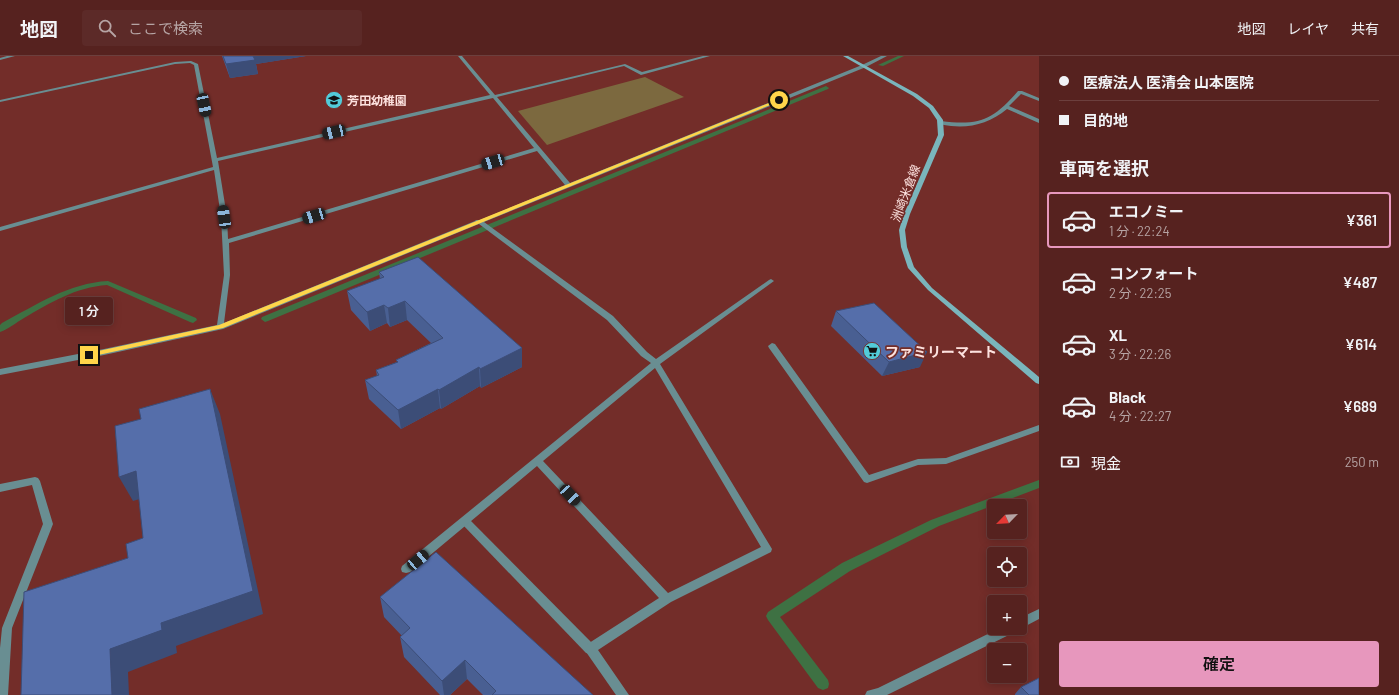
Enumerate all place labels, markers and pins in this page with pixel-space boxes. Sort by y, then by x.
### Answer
school or university icon: 芳田幼稚園 [324,90,344,110]
place label: 芳田幼稚園 [347,93,407,107]
supermarket icon: ファミリーマート [862,341,882,361]
place label: ファミリーマート [885,343,997,360]

